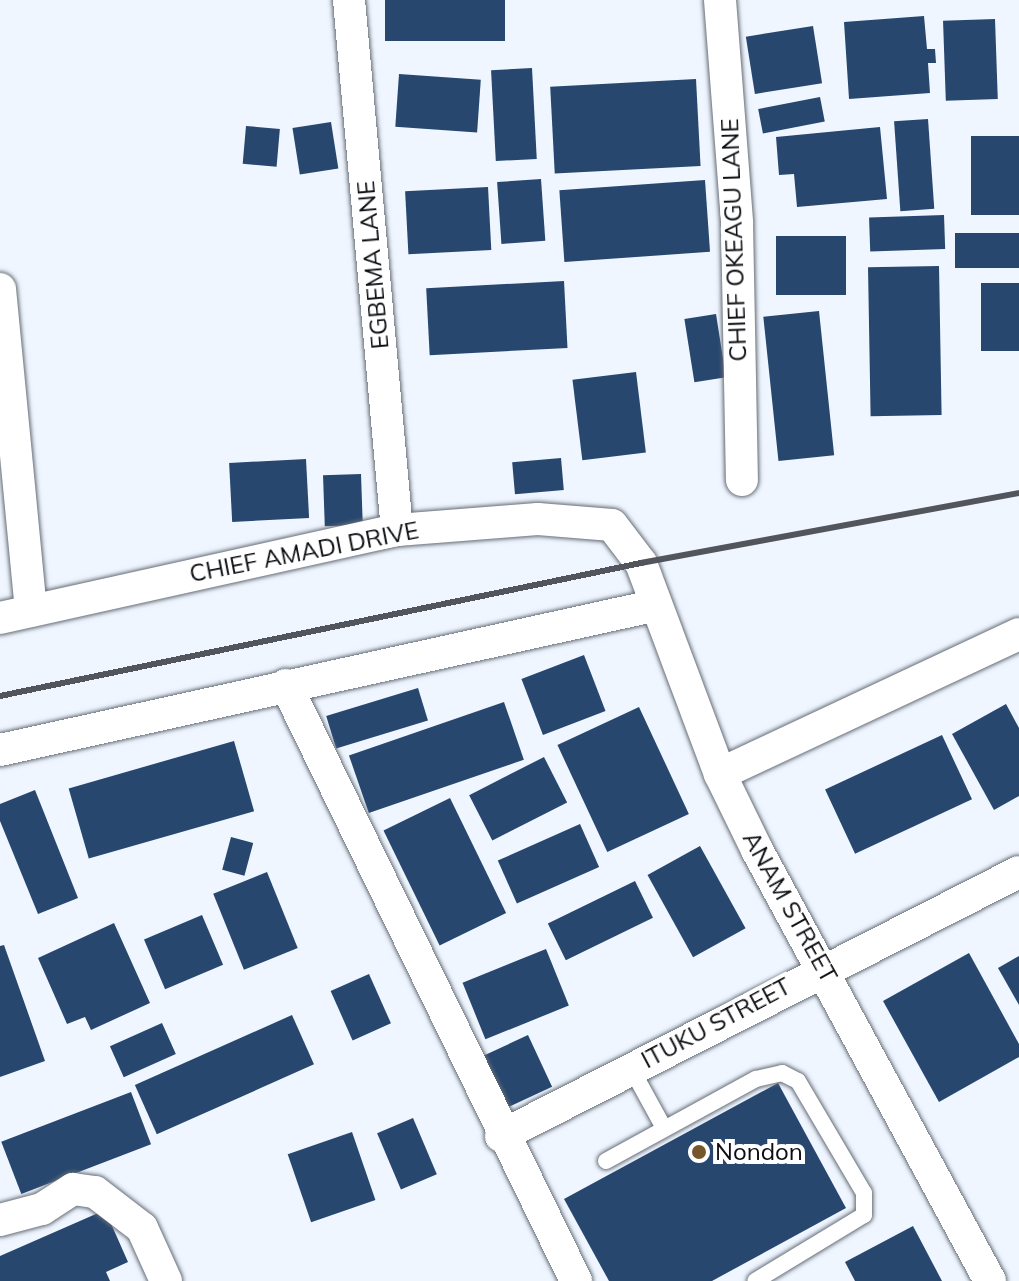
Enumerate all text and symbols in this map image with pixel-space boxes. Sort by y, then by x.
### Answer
street label: CHIEF OKEAGU LANE [715,118,753,362]
street label: EGBEMA LANE [351,180,395,350]
street label: CHIEF AMADI DRIVE [187,516,421,588]
street label: ANAM STREET [737,826,843,988]
street label: ITUKU STREET [636,972,796,1074]
place label: Nondon [715,1138,803,1166]
marker: Nondon [690,1143,708,1161]

